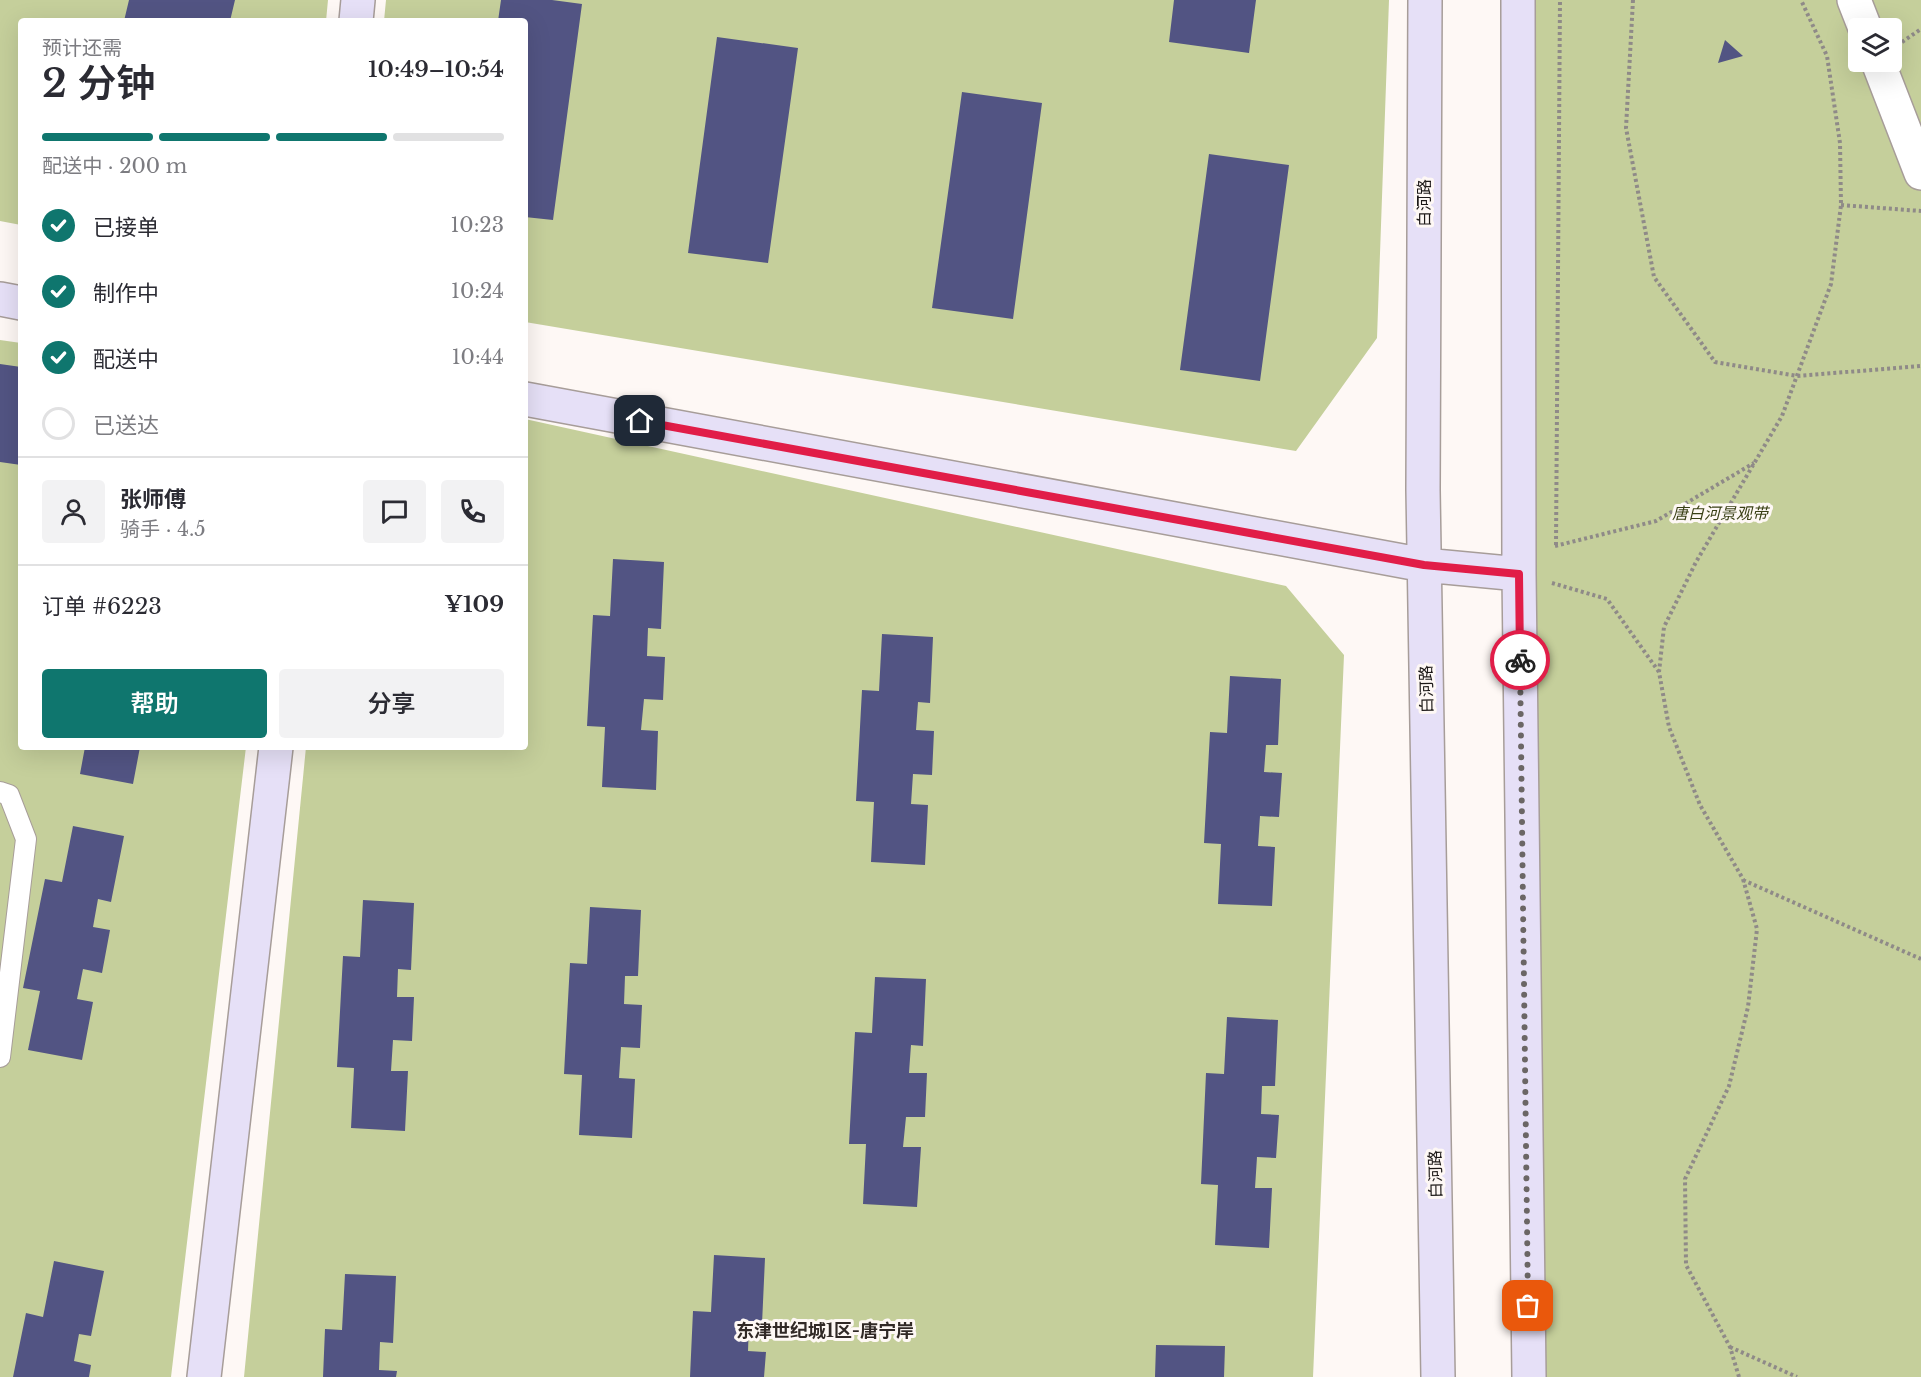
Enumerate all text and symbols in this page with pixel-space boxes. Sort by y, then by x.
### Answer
map controls [1848,18,1902,72]
button: layers [1848,18,1902,72]
text: 预计还需 [42,36,122,60]
text: 10:49–10:54 [368,56,504,83]
text: 2 分钟 [42,59,156,108]
text: 配送中 · 200 m [42,154,187,178]
street label: 白河路 [1414,179,1434,227]
icon: check [42,209,75,242]
text: 10:23 [450,213,504,237]
text: 已接单 [93,214,159,241]
icon: check [42,275,75,308]
text: 10:24 [451,279,504,303]
text: 制作中 [93,280,159,307]
icon: check [42,341,75,374]
text: 10:44 [452,345,504,369]
text: 配送中 [93,346,159,373]
pin [614,395,665,446]
icon: home [623,404,656,437]
text: 已送达 [93,412,159,439]
button: person [42,480,105,543]
button: chat [363,480,426,543]
button: phone [441,480,504,543]
text: 张师傅 [120,486,186,513]
park label: 唐白河景观带 [1672,503,1771,523]
text: 骑手 · 4.5 [120,517,206,541]
text: ¥109 [444,591,504,618]
text: 订单 #6223 [42,593,162,620]
courier [1490,630,1550,690]
icon: bike [1504,644,1537,677]
street label: 白河路 [1416,665,1436,713]
button: 帮助 [42,669,267,738]
button: 分享 [279,669,504,738]
street label: 白河路 [1425,1150,1445,1198]
pin [1502,1280,1553,1331]
icon: bag [1511,1289,1544,1322]
district label: 东津世纪城1区-唐宁岸 [736,1320,914,1342]

